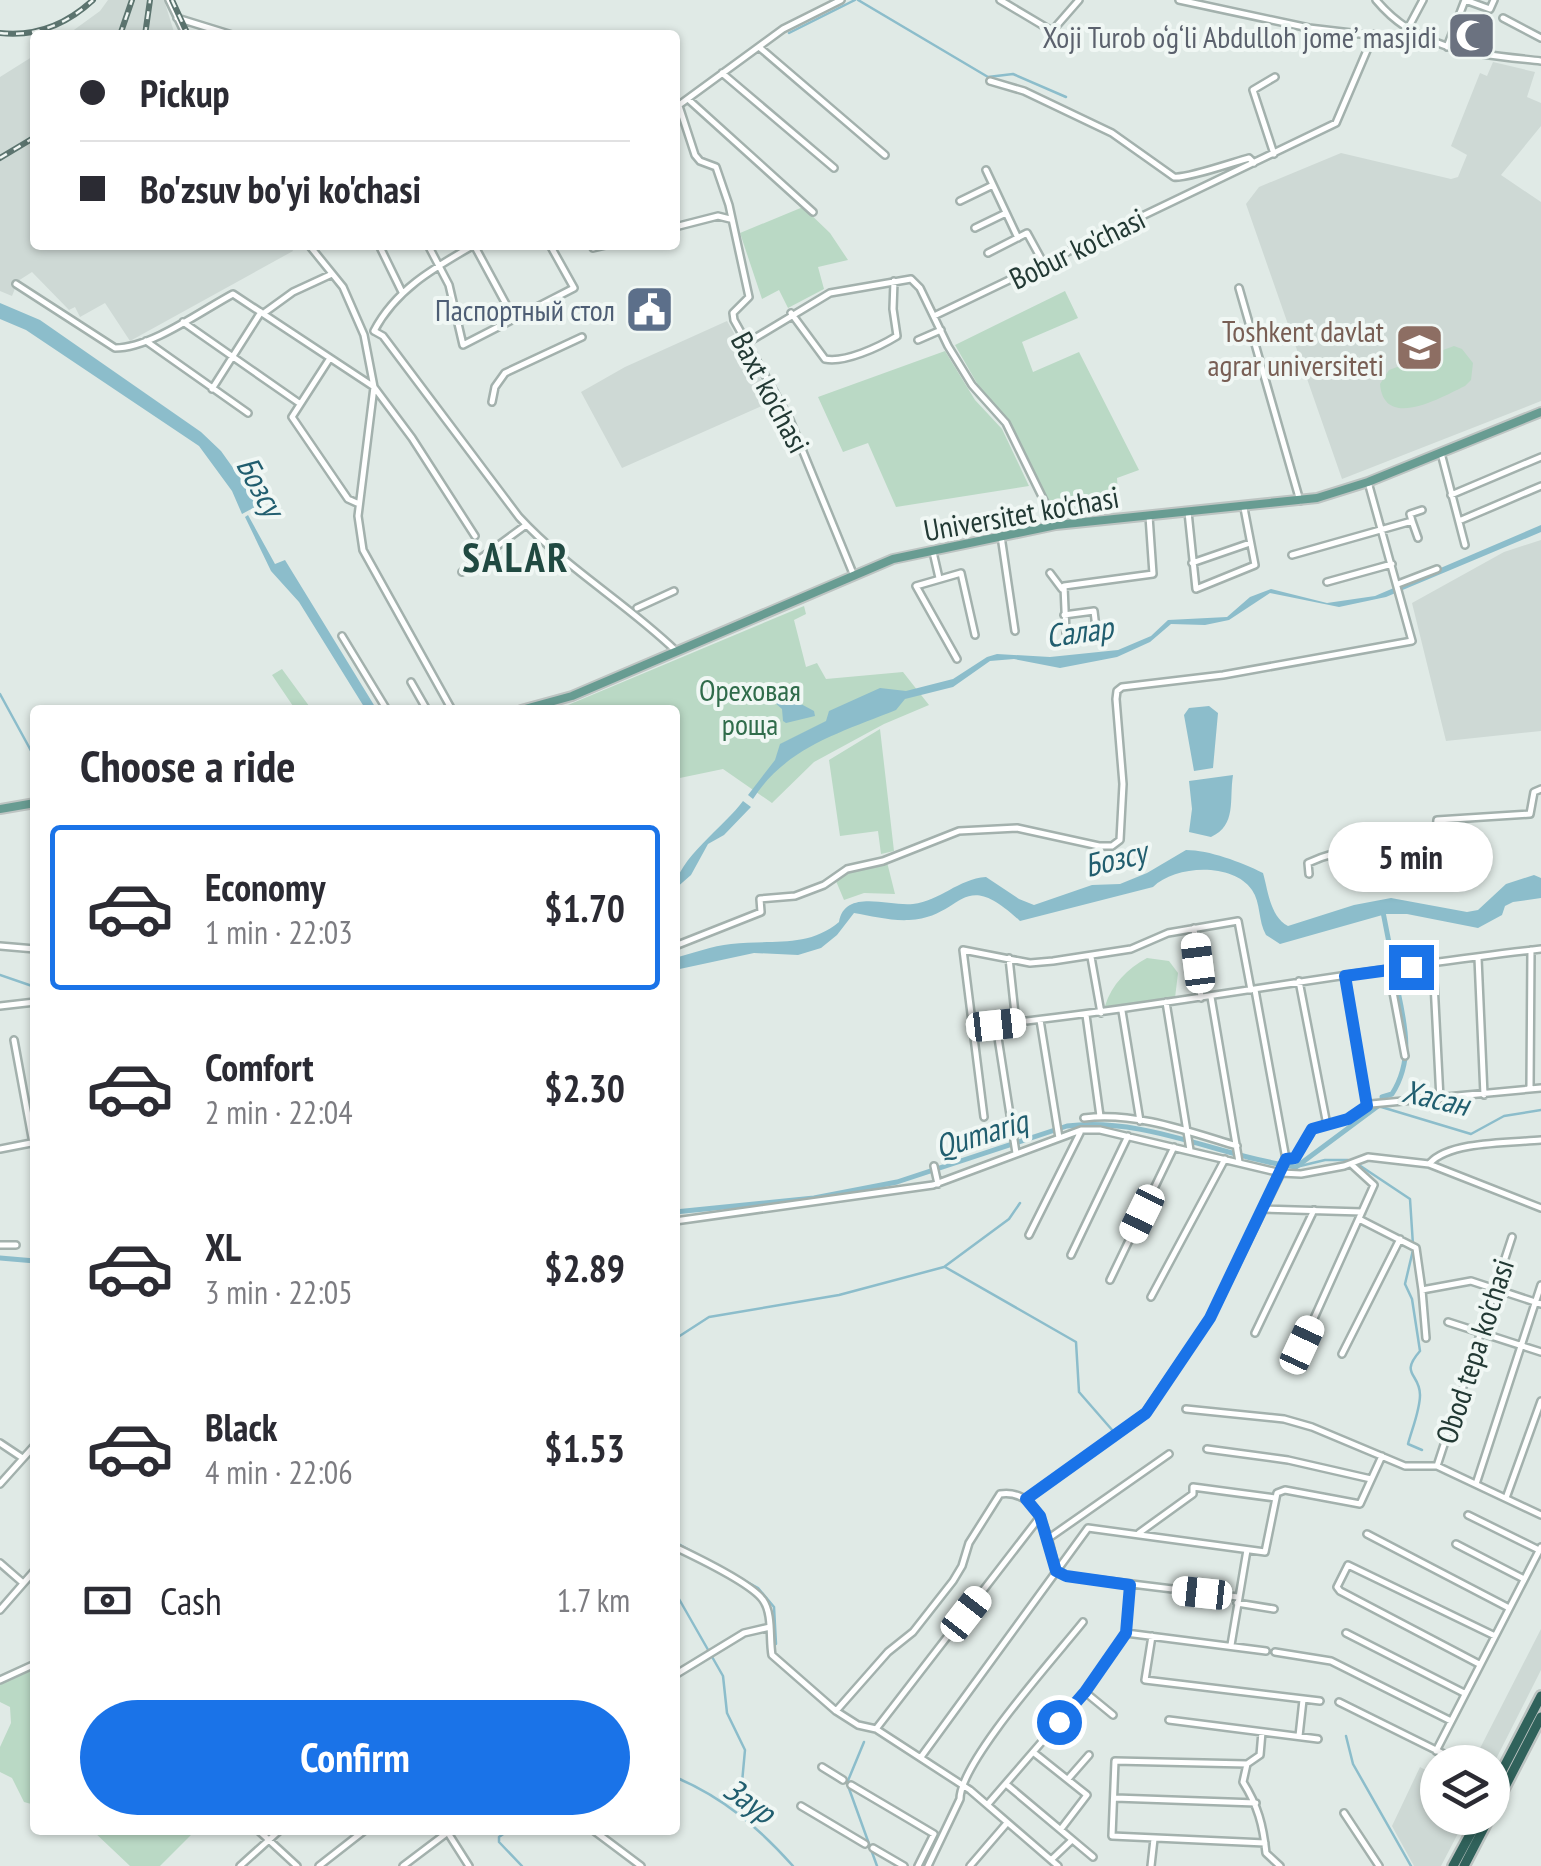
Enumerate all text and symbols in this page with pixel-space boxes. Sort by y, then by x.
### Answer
mosque icon: Xoji Turob o‘g‘li Abdulloh jome’ masjidi [1446,10,1498,62]
place label: Xoji Turob o‘g‘li Abdulloh jome’ masjidi [1042,17,1437,56]
text: Pickup [140,68,230,117]
text: Bo'zsuv bo'yi ko'chasi [140,164,421,213]
street label: Bobur ko'chasi [1003,198,1151,298]
public building icon: Паспортный стол [624,283,676,335]
place label: Паспортный стол [435,290,615,329]
place label: Toshkent davlat agrar universiteti [1207,311,1385,384]
school or university icon: Toshkent davlat agrar universiteti [1393,321,1445,373]
street label: Baxt ko'chasi [723,325,819,459]
water label: Бозсу [228,449,296,527]
street label: Universitet ko'chasi [920,477,1122,549]
district label: SALAR [462,531,570,583]
water label: Салар [1043,605,1117,656]
park label: Ореховая роща [699,670,801,743]
text: Choose a ride [80,736,295,794]
callout: 5 min [1328,822,1494,892]
water label: Бозсу [1080,829,1154,886]
text: 5 min [1378,836,1443,878]
text: Economy [205,862,325,911]
icon: car [85,863,175,953]
text: $1.70 [544,883,625,932]
text: 1 min · 22:03 [205,911,353,953]
car [1179,931,1217,995]
route end [1389,945,1434,990]
car [965,1007,1027,1043]
text: Comfort [205,1042,314,1091]
icon: car [85,1043,175,1133]
text: $2.30 [544,1063,625,1112]
water label: Хасан [1399,1069,1476,1126]
text: 2 min · 22:04 [205,1091,353,1133]
water label: Qumariq [930,1098,1034,1167]
car [1115,1180,1169,1248]
text: XL [205,1222,241,1271]
icon: car [85,1223,175,1313]
text: $2.89 [544,1243,625,1292]
street label: Obod tepa ko'chasi [1426,1254,1522,1448]
text: 3 min · 22:05 [205,1271,353,1313]
car [1276,1311,1328,1379]
text: Black [205,1402,278,1451]
icon: car [85,1403,175,1493]
text: $1.53 [544,1423,625,1472]
text: 4 min · 22:06 [205,1451,353,1493]
icon: cash [80,1573,135,1628]
car [1171,1575,1233,1611]
text: Cash [160,1576,222,1625]
text: 1.7 km [557,1579,630,1621]
car [936,1581,996,1647]
button: Confirm [80,1700,630,1815]
route start [1037,1700,1082,1745]
map controls [1420,1745,1510,1835]
button: layers [1420,1745,1510,1835]
water label: Заур [716,1768,785,1833]

